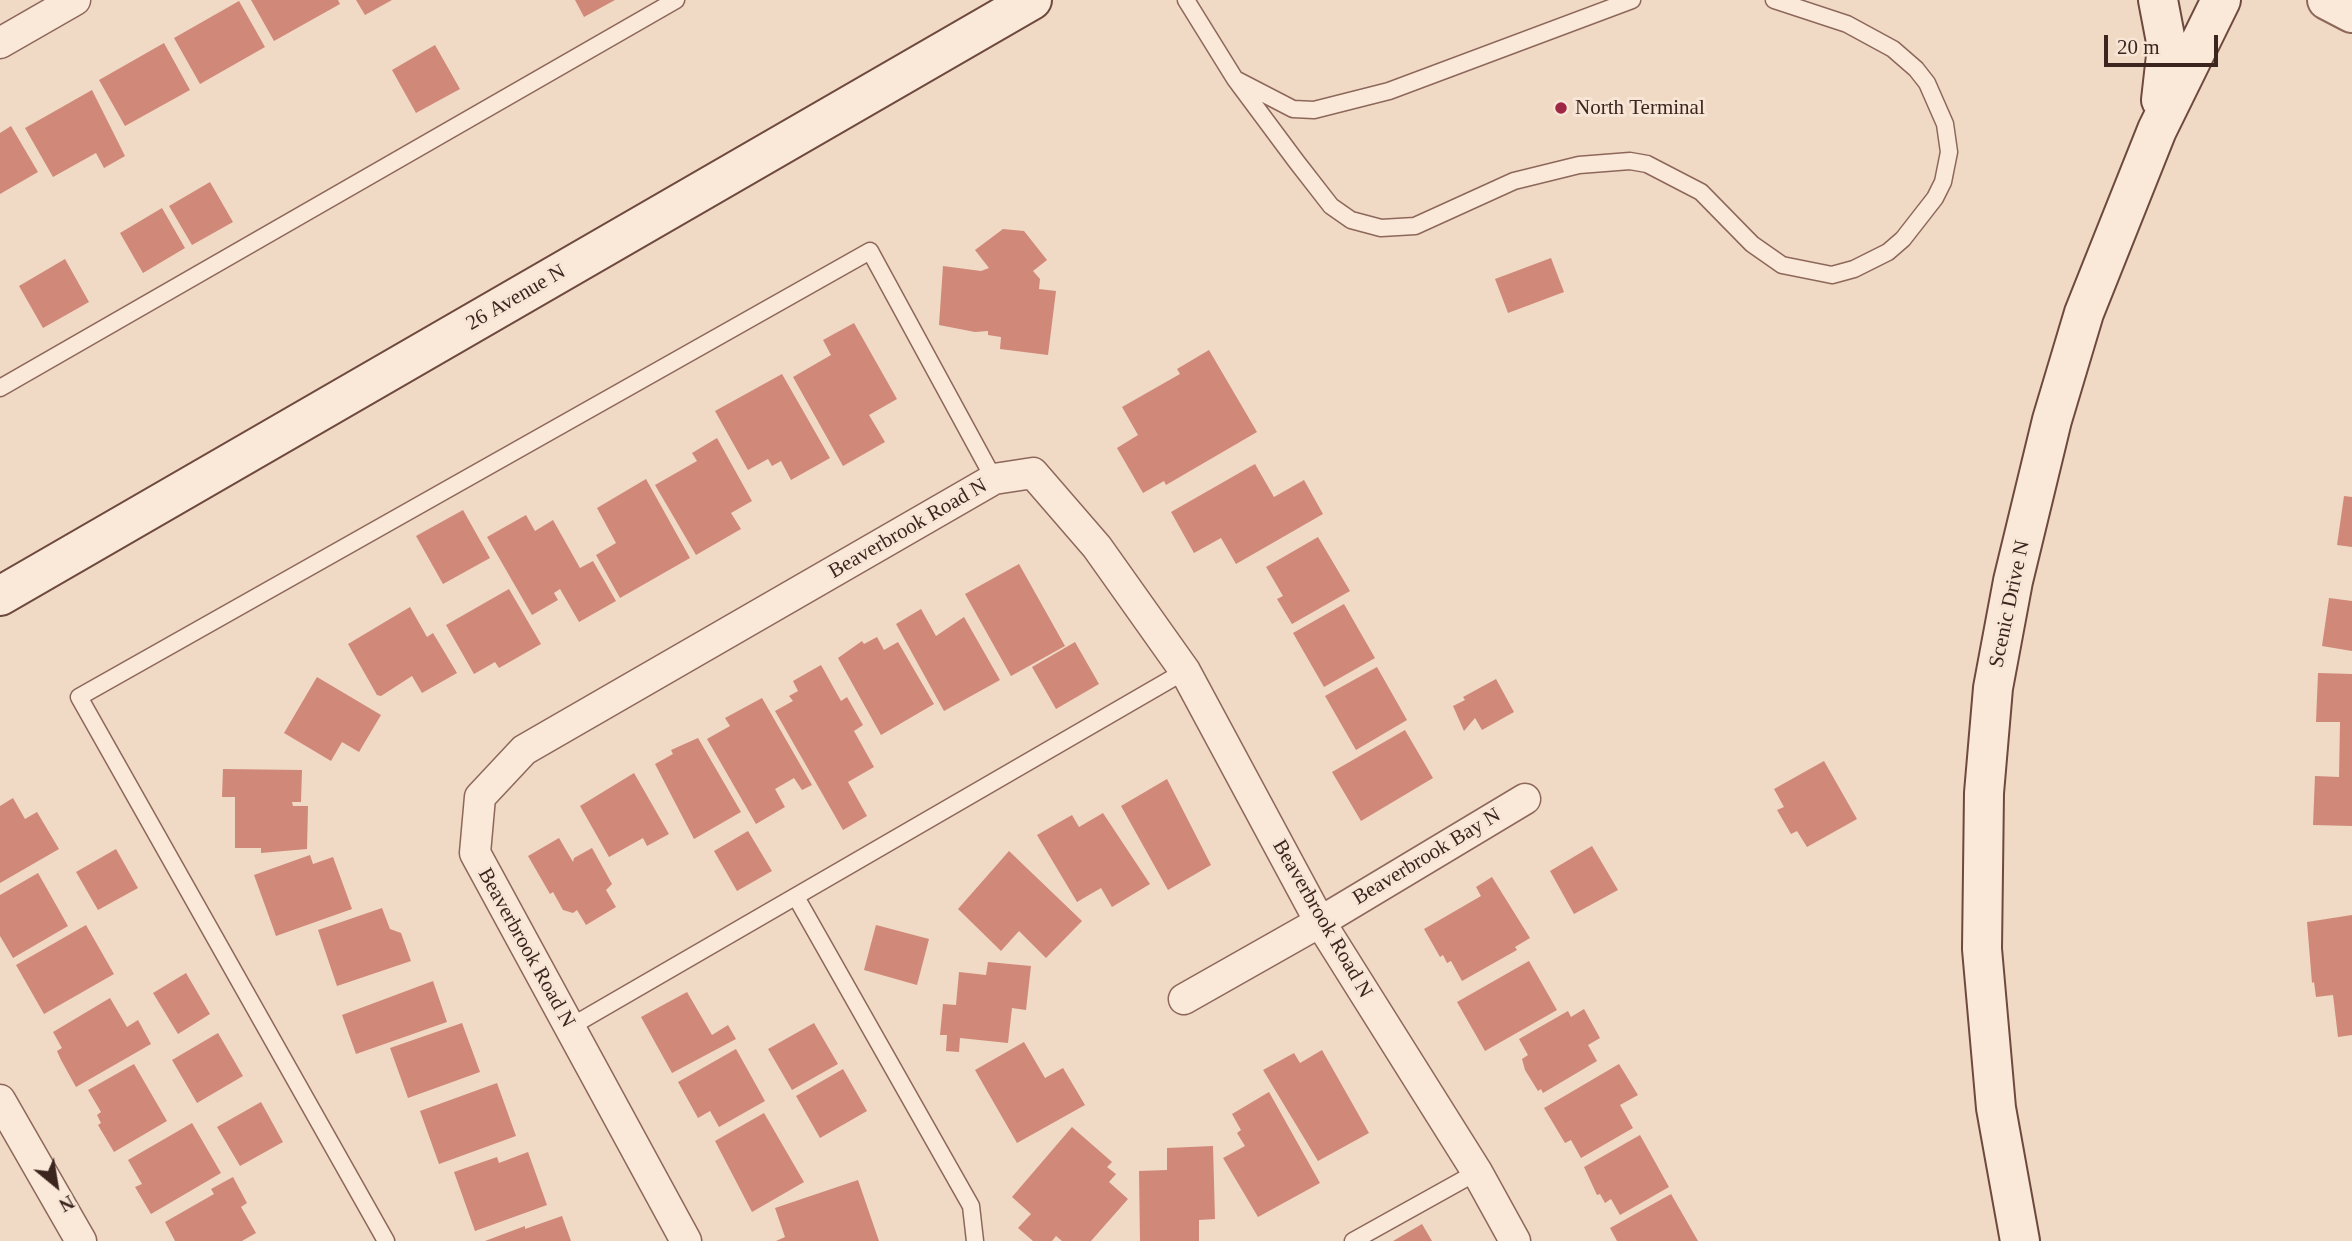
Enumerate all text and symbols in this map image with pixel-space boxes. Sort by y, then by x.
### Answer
scale bar [2107,21,2221,65]
text: 20 m [2117,35,2160,59]
place label: North Terminal [1575,95,1705,121]
marker: North Terminal [1553,100,1569,116]
street label: 26 Avenue N [462,259,570,337]
street label: Beaverbrook Road N [824,473,992,585]
street label: Scenic Drive N [1984,538,2036,670]
street label: Beaverbrook Bay N [1349,803,1505,911]
street label: Beaverbrook Road N [1266,835,1378,1003]
street label: Beaverbrook Road N [472,864,580,1032]
north arrow [21,1150,91,1220]
text: N [56,1191,78,1216]

